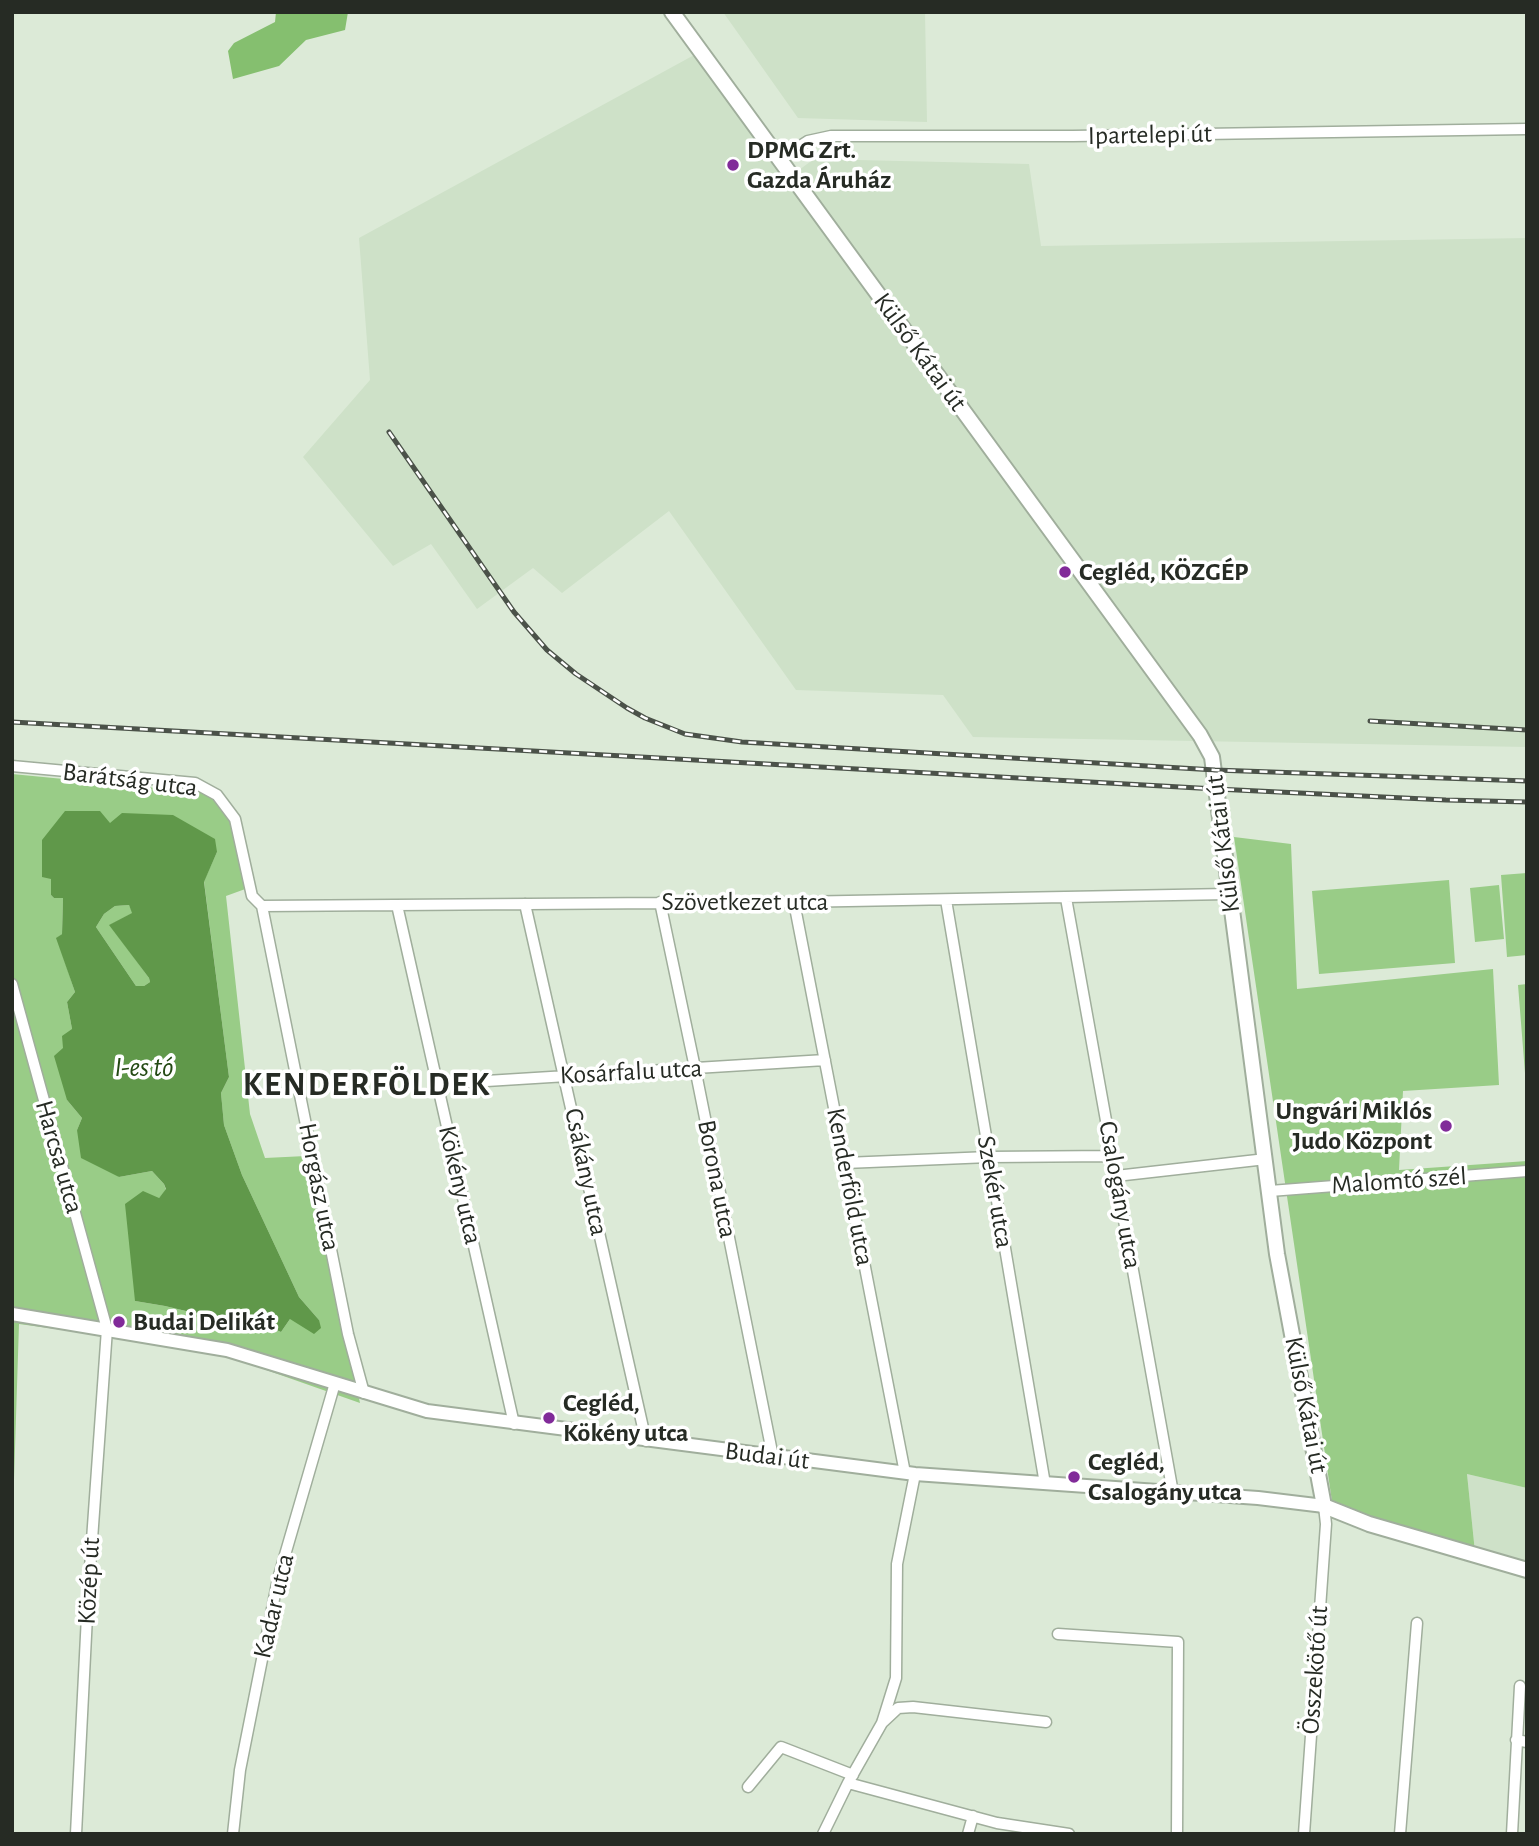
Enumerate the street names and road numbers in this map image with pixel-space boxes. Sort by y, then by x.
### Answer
street label: Ipartelepi út [1088,118,1212,152]
street label: Külső Kátai út [867,287,973,417]
street label: Barátság utca [61,756,199,804]
street label: Külső Kátai út [1199,773,1247,915]
street label: Szövetkezet utca [661,886,829,918]
street label: Kosárfalu utca [559,1053,703,1091]
street label: Harcsa utca [28,1097,90,1217]
street label: Csákány utca [557,1105,615,1239]
street label: Kenderföld utca [819,1105,881,1269]
street label: Borona utca [690,1117,744,1241]
street label: Csalogány utca [1092,1119,1148,1271]
street label: Horgász utca [291,1120,347,1254]
street label: Kökény utca [431,1123,489,1247]
street label: Szekér utca [970,1133,1020,1251]
street label: Malomtó szél [1330,1161,1468,1201]
street label: Külső Kátai út [1277,1334,1335,1476]
street label: Budai út [723,1435,811,1477]
street label: Közép út [71,1537,107,1625]
street label: Kadar utca [247,1550,301,1662]
street label: Összekötő út [1295,1605,1335,1735]

